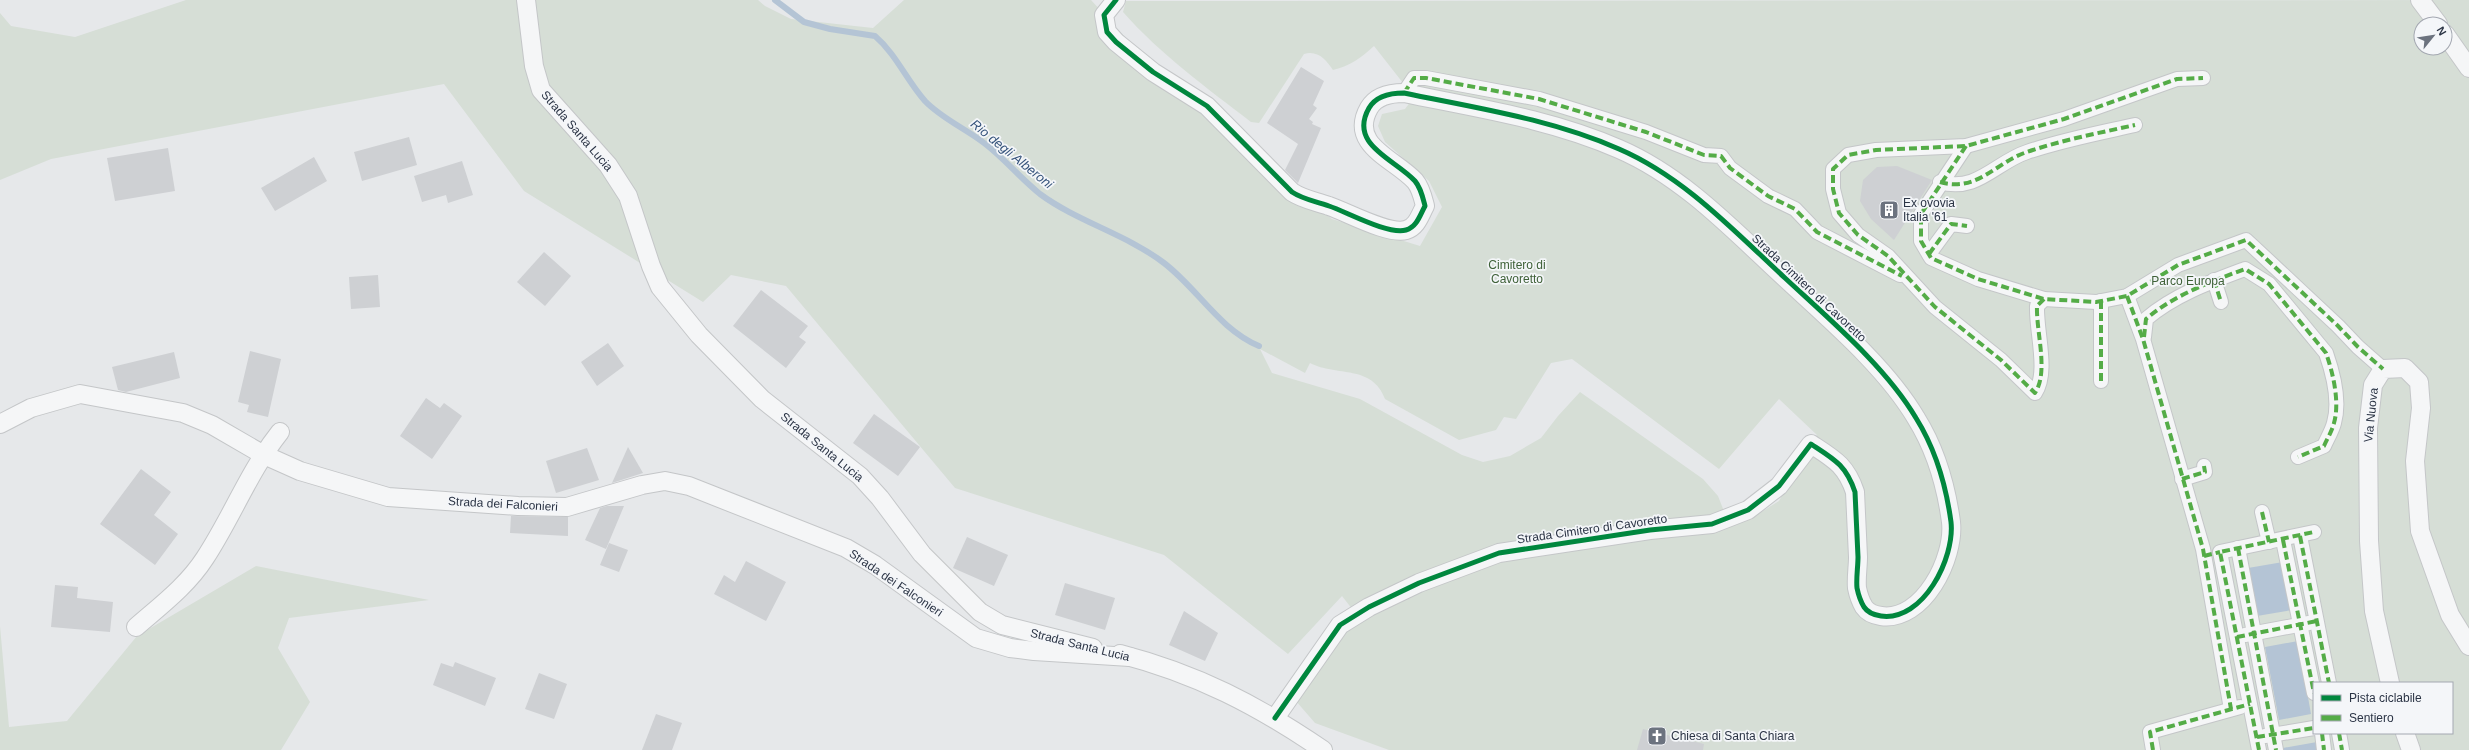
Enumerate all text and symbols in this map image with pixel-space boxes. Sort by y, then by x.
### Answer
north arrow [2413,16,2453,56]
text: N [2434,25,2449,37]
street label: Strada Santa Lucia [538,88,616,174]
water label: Rio degli Alberoni [968,116,1057,192]
place label: Ex ovovia Italia '61 [1903,196,1955,224]
building icon: Ex ovovia Italia '61 [1878,199,1900,221]
street label: Strada Cimitero di Cavoretto [1749,231,1869,345]
park label: Cimitero di Cavoretto [1488,258,1546,286]
park label: Parco Europa [2151,274,2225,288]
street label: Via Nuova [2361,387,2381,443]
street label: Strada Santa Lucia [778,409,866,485]
street label: Strada dei Falconieri [448,494,558,514]
street label: Strada Cimitero di Cavoretto [1516,511,1668,546]
street label: Strada dei Falconieri [846,546,946,620]
street label: Strada Santa Lucia [1029,626,1132,664]
legend [2313,682,2453,734]
text: Pista ciclabile [2349,691,2422,705]
text: Sentiero [2349,711,2394,725]
church icon: Chiesa di Santa Chiara [1646,725,1668,747]
place label: Chiesa di Santa Chiara [1671,729,1795,743]

